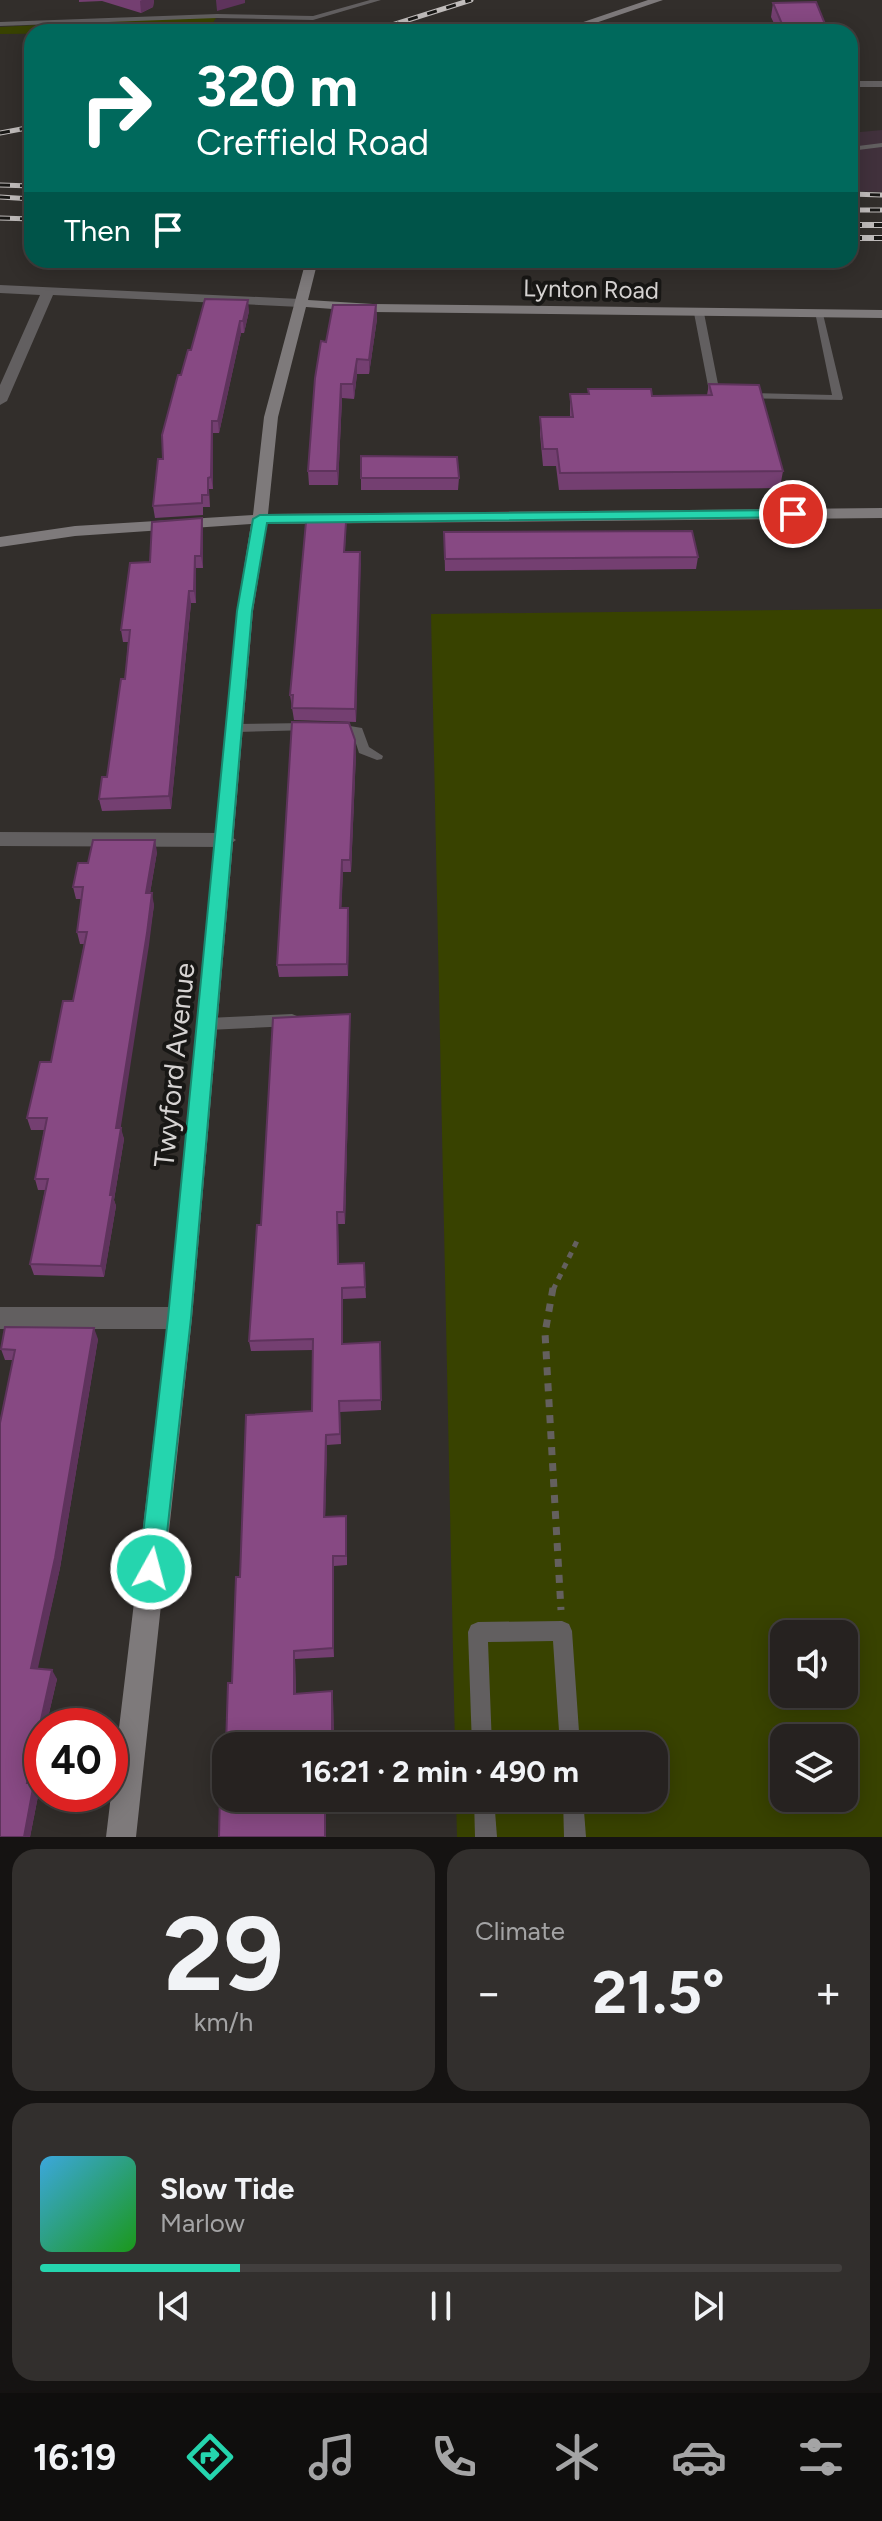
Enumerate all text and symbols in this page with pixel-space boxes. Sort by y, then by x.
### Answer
text: 320 m [196,53,358,120]
icon: right [64,56,168,160]
text: Creffield Road [196,121,429,164]
icon: arrive [146,208,190,252]
text: Then [64,212,130,249]
street label: Lynton Road [523,273,659,305]
pin [759,480,827,548]
icon: arrive [771,492,815,536]
street label: Twyford Avenue [146,961,202,1169]
position arrow [109,1527,193,1611]
map controls [770,1620,858,1812]
button: sound [770,1620,858,1708]
speed limit sign: 40 [24,1708,128,1812]
button: layers [770,1724,858,1812]
text: 16:21 · 2 min · 490 m [301,1753,579,1790]
text: 29 [163,1891,284,2016]
text: Climate [475,1915,565,1947]
text: 21.5° [592,1956,725,2028]
text: − [475,1966,502,2019]
text: + [815,1966,842,2019]
text: km/h [194,2006,253,2038]
text: Slow Tide [160,2170,294,2207]
text: Marlow [160,2207,245,2239]
icon: previous [152,2284,196,2328]
icon: pause [419,2284,463,2328]
icon: next [686,2284,730,2328]
icon: directions [182,2429,238,2485]
icon: music [304,2429,360,2485]
icon: phone [426,2429,482,2485]
icon: climate [549,2429,605,2485]
icon: car [671,2429,727,2485]
icon: filters [793,2429,849,2485]
text: 16:19 [33,2436,116,2479]

